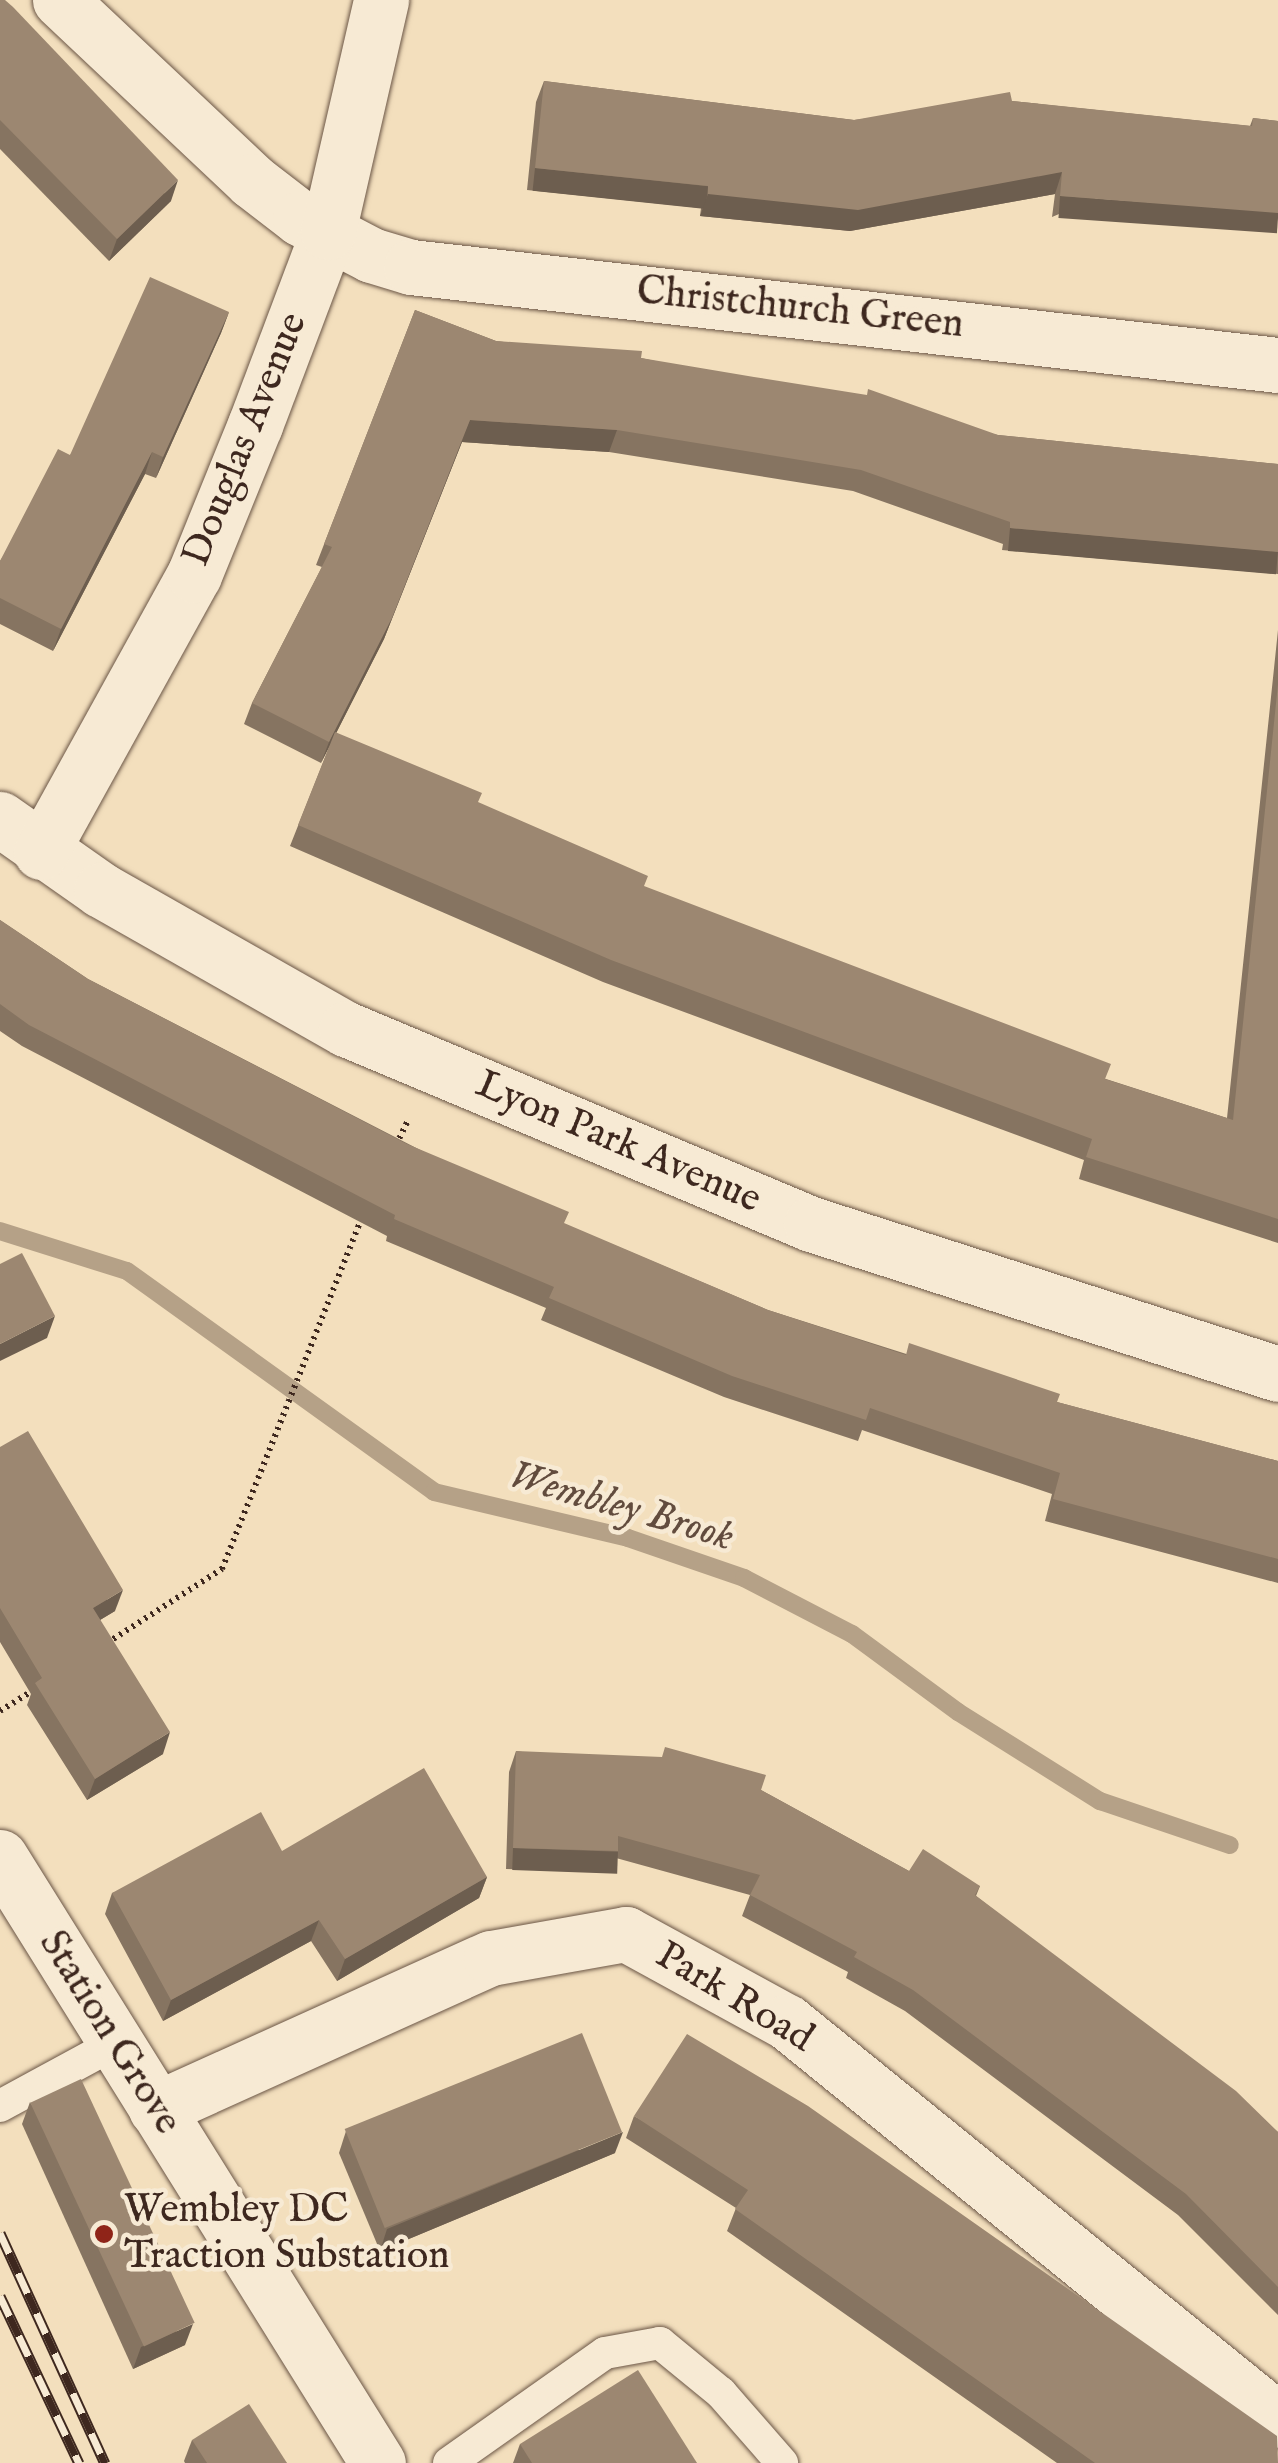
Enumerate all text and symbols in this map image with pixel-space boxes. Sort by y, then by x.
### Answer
street label: Christchurch Green [634,268,966,350]
street label: Douglas Avenue [173,306,319,574]
street label: Lyon Park Avenue [468,1061,768,1225]
water label: Wembley Brook [503,1451,739,1563]
street label: Station Grove [28,1922,190,2144]
street label: Park Road [647,1932,821,2064]
place label: Wembley DC Traction Substation [124,2187,450,2281]
marker: Wembley DC Traction Substation [93,2223,115,2245]

